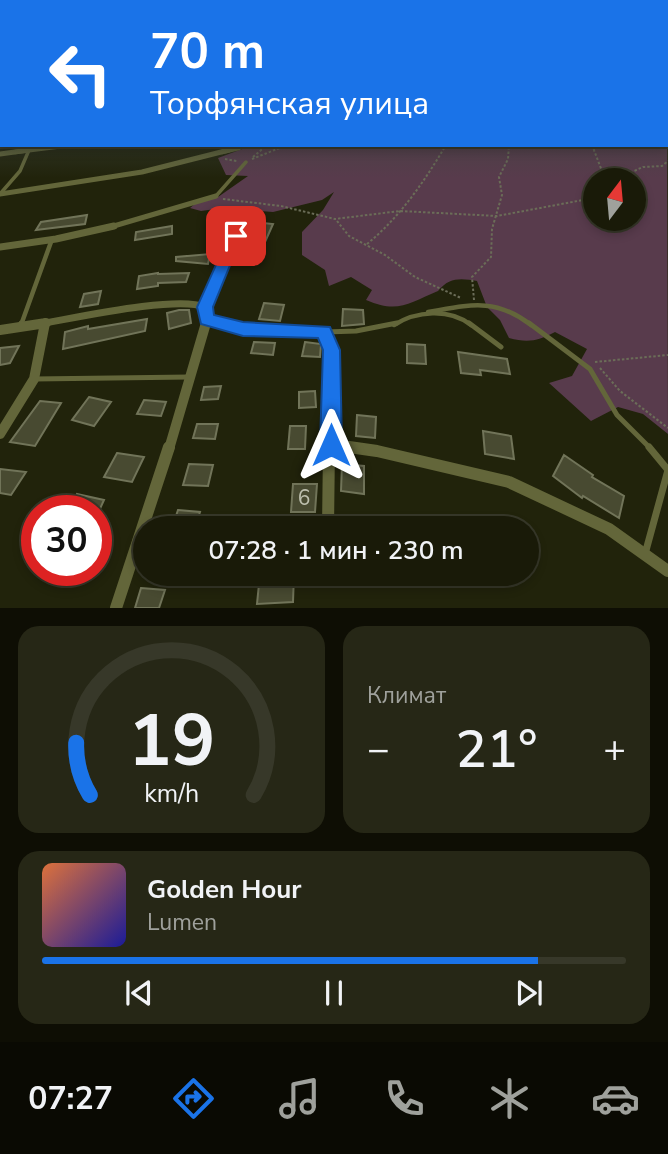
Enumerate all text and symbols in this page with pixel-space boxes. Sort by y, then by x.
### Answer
text: 70 m [150,18,265,85]
icon: left [35,28,126,119]
text: Торфянская улица [150,82,429,125]
north arrow [583,168,646,231]
map controls [583,168,646,231]
pin [206,206,266,266]
icon: arrive [217,217,255,255]
position arrow [294,408,368,482]
house number: 6 [298,484,310,512]
speed limit sign: 30 [21,495,112,586]
text: 07:28 · 1 мин · 230 m [208,533,464,568]
text: Климат [367,680,446,711]
text: 19 [128,692,215,792]
text: 21° [456,714,537,785]
text: − [367,724,390,775]
text: + [603,724,626,775]
text: km/h [144,777,199,811]
text: Golden Hour [147,872,302,907]
text: Lumen [147,907,217,938]
icon: previous [120,974,158,1012]
icon: pause [315,974,353,1012]
icon: next [510,974,548,1012]
icon: directions [169,1074,218,1123]
icon: music [275,1074,324,1123]
icon: phone [380,1074,429,1123]
icon: climate [485,1074,534,1123]
icon: car [591,1074,640,1123]
text: 07:27 [28,1077,113,1120]

